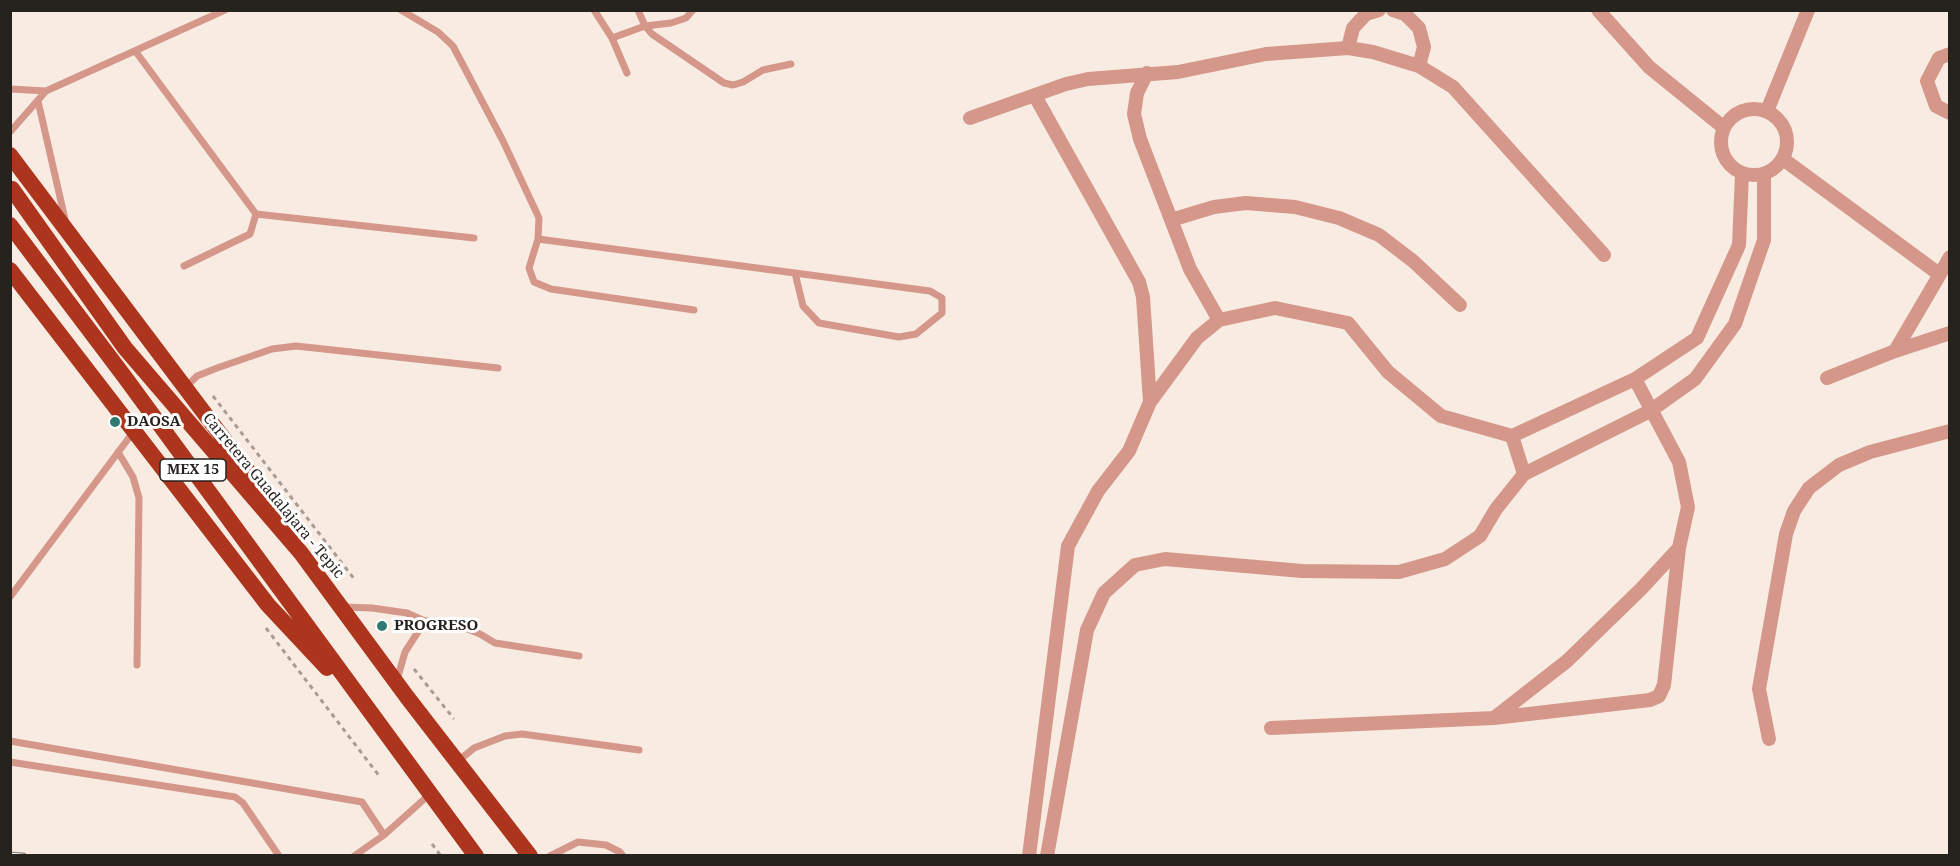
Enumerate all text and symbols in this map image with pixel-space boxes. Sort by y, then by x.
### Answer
street label: Carretera Guadalajara - Tepic [199,410,347,582]
place label: DAOSA [127,413,181,431]
marker: DAOSA [108,415,122,429]
road number: MEX 15 [160,459,226,481]
place label: PROGRESO [394,617,478,635]
marker: PROGRESO [375,619,389,633]

